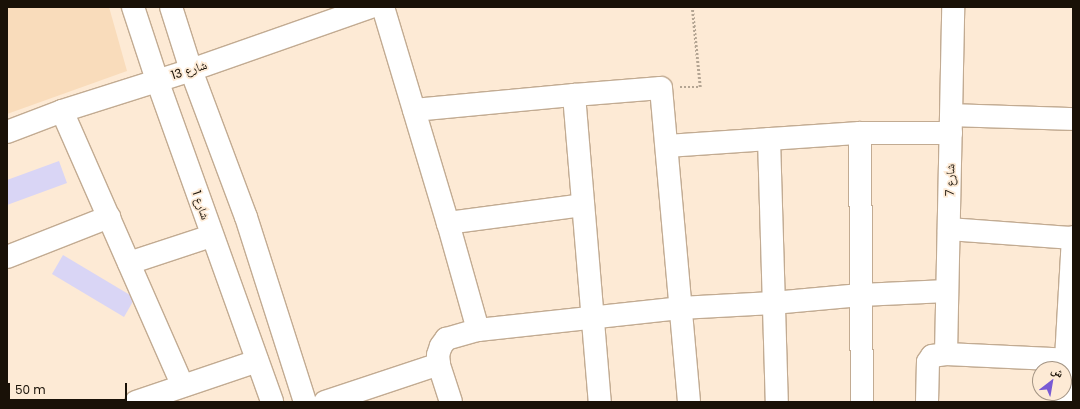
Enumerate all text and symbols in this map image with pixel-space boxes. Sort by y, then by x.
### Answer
street label: شارع 13 [169,57,209,83]
street label: شارع 7 [943,164,957,196]
street label: شارع 1 [189,189,213,221]
north arrow [1032,361,1072,401]
text: ش [1049,362,1067,381]
scale bar [10,375,129,401]
text: 50 m [15,381,46,398]

